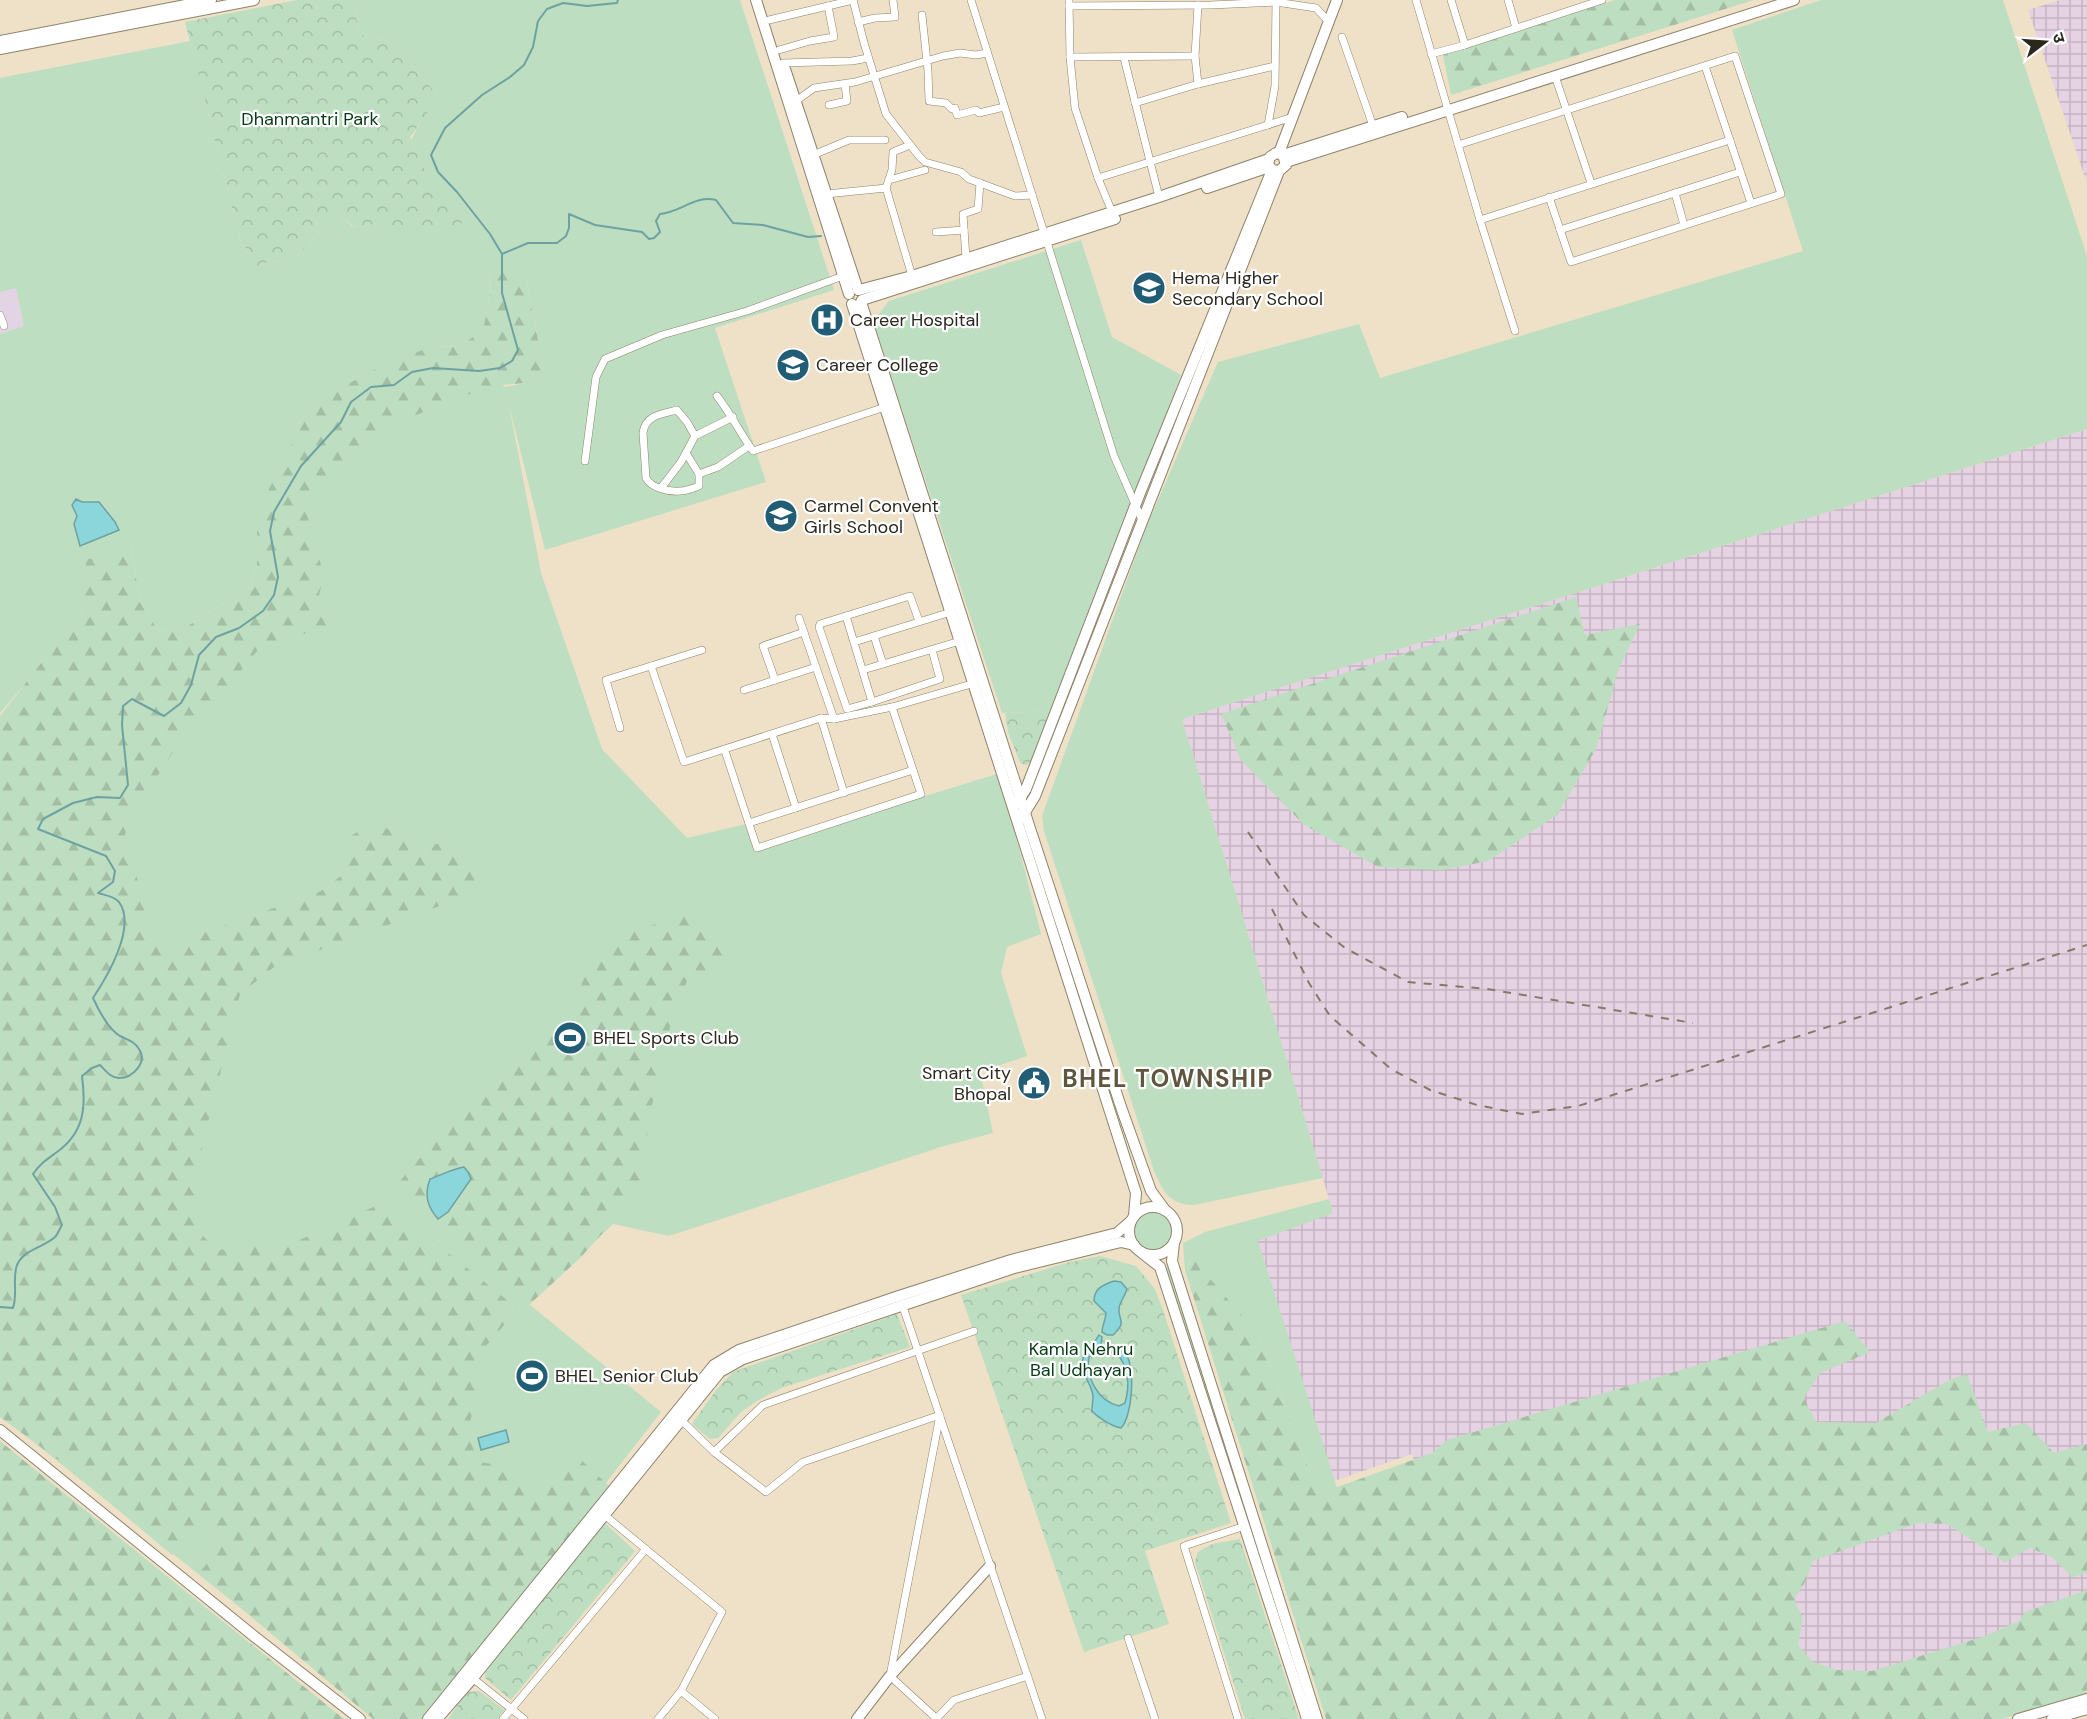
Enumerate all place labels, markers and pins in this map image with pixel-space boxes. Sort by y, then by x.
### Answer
place label: Hema Higher Secondary School [1172,266,1323,311]
school or university icon: Hema Higher Secondary School [1131,270,1167,306]
hospital icon: Career Hospital [809,302,845,338]
place label: Career Hospital [850,308,979,332]
school or university icon: Career College [775,347,811,383]
place label: Career College [816,353,939,377]
place label: Carmel Convent Girls School [804,494,939,539]
school or university icon: Carmel Convent Girls School [763,498,799,534]
sports icon: BHEL Sports Club [552,1020,588,1056]
place label: BHEL Sports Club [593,1026,739,1050]
place label: Smart City Bhopal [922,1061,1011,1106]
public building icon: Smart City Bhopal [1016,1065,1052,1101]
sports icon: BHEL Senior Club [514,1358,550,1394]
place label: BHEL Senior Club [555,1364,699,1388]

